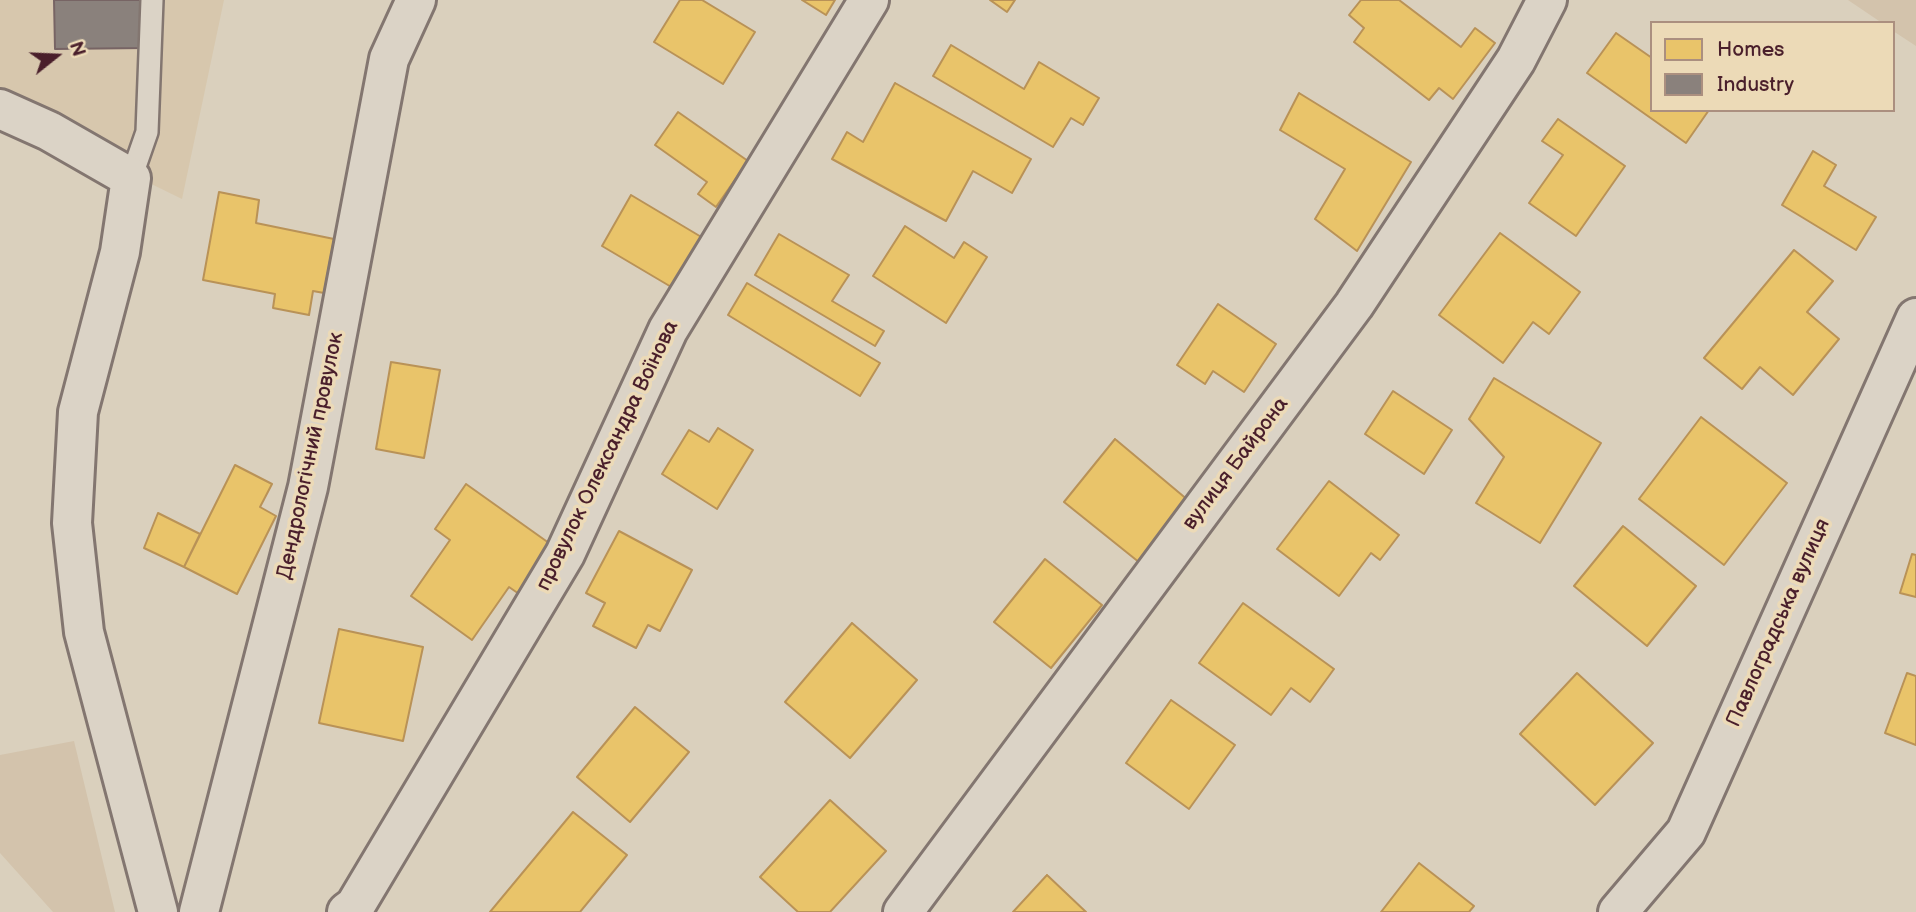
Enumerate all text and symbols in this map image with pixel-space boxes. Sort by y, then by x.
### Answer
north arrow [21,21,91,91]
legend [1650,21,1895,112]
text: Homes [1717,37,1785,62]
text: N [63,39,90,60]
text: Industry [1717,72,1794,97]
street label: провулок Олександра Воїнова [531,317,685,595]
street label: Дендрологічний провулок [272,330,350,582]
street label: вулиця Байрона [1178,393,1294,535]
street label: Павлоградська вулиця [1722,515,1836,731]

